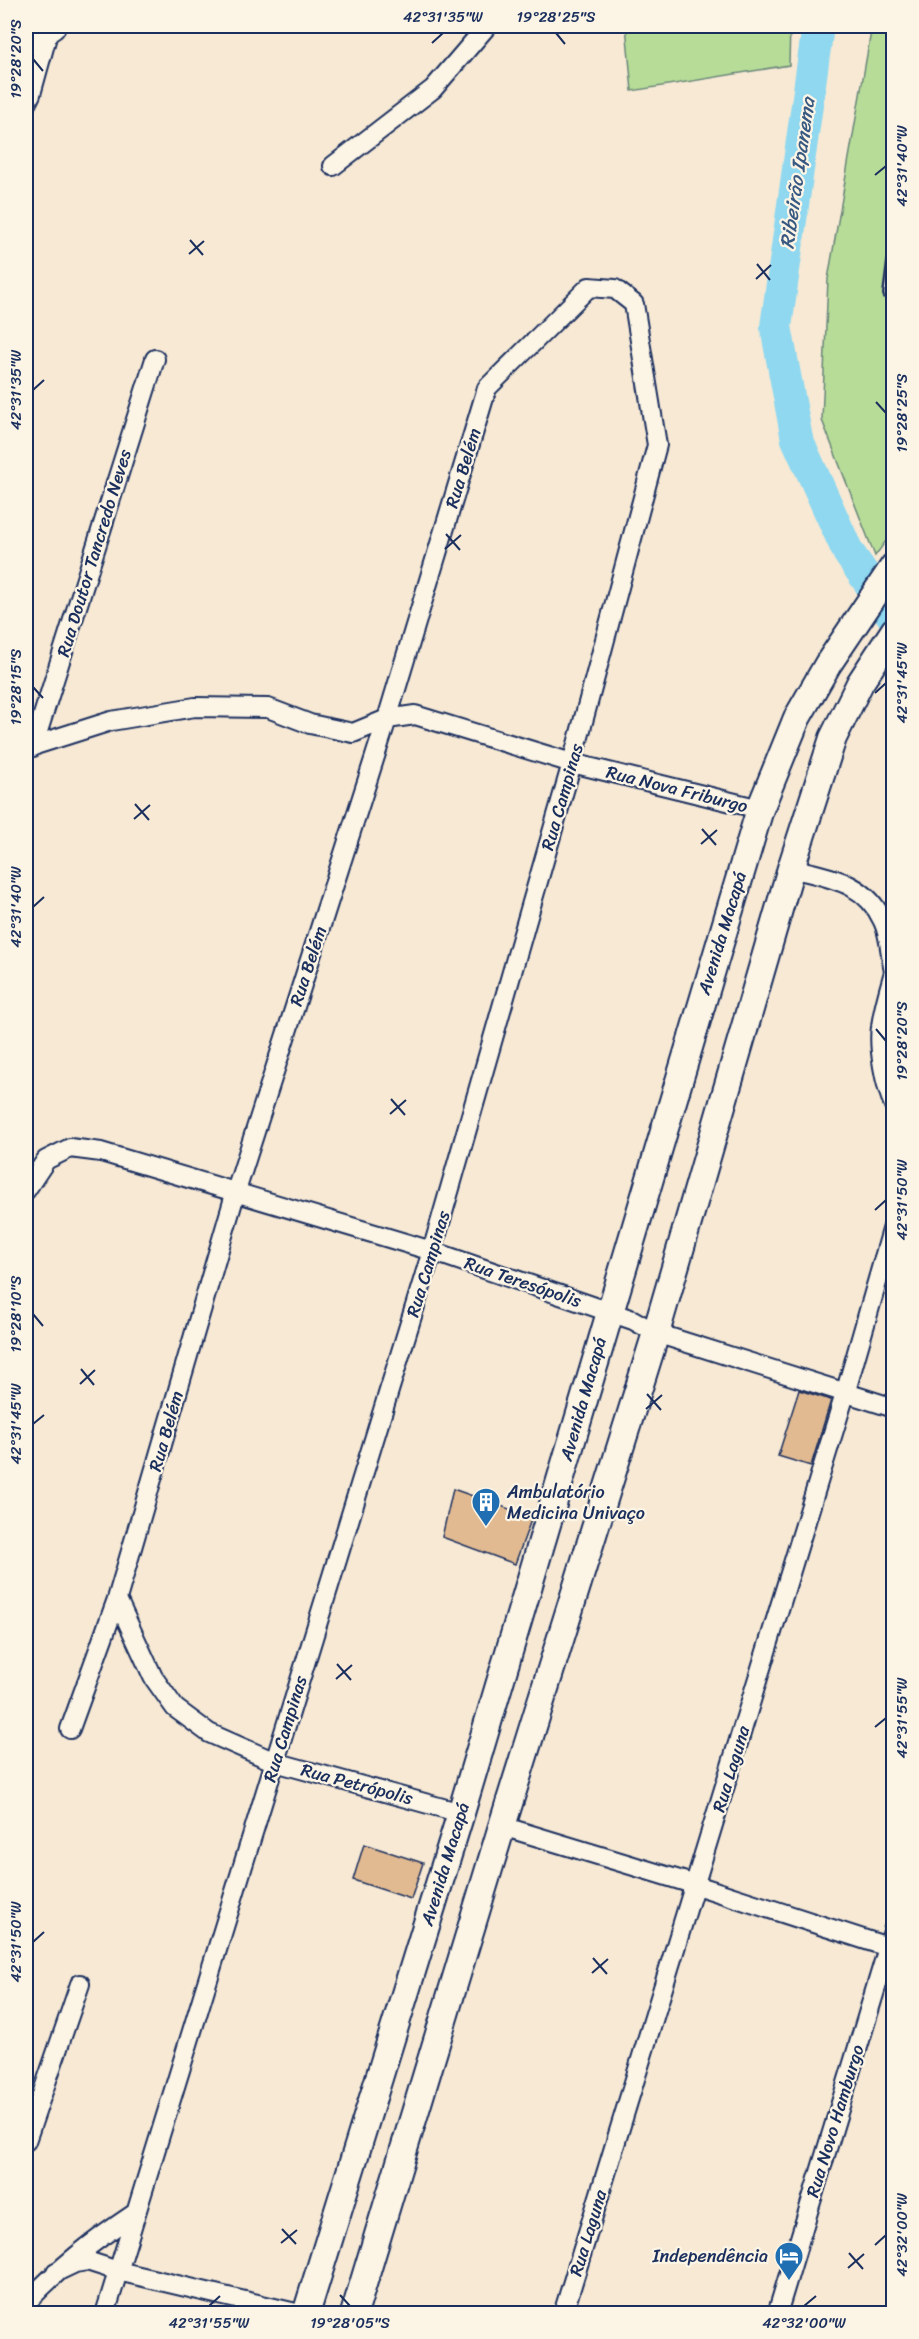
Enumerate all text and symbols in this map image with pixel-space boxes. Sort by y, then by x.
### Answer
text: 42°31'35"W [403,4,483,30]
text: 19°28'25"S [517,4,596,30]
text: 19°28'20"S [3,19,29,99]
water label: Ribeirão Ipanema [770,93,826,251]
text: 42°31'40"W [889,125,915,207]
text: 42°31'35"W [3,350,29,430]
text: 19°28'25"S [889,373,915,452]
street label: Rua Belém [436,424,490,512]
street label: Rua Doutor Tancredo Neves [47,444,141,661]
text: 42°31'45"W [889,642,915,724]
text: 19°28'15"S [3,648,29,725]
street label: Rua Campinas [531,739,593,854]
street label: Rua Nova Friburgo [603,756,751,822]
text: 42°31'40"W [3,866,29,948]
street label: Avenida Macapá [688,867,756,1000]
street label: Rua Belém [280,922,336,1010]
text: 19°28'20"S [889,1001,915,1081]
text: 42°31'50"W [889,1159,915,1241]
street label: Rua Campinas [397,1206,460,1321]
street label: Rua Teresópolis [460,1247,587,1317]
text: 19°28'10"S [3,1275,29,1352]
street label: Avenida Macapá [550,1333,616,1466]
text: 42°31'45"W [3,1383,29,1465]
street label: Rua Belém [139,1387,193,1475]
place label: Ambulatório Medicina Univaço [506,1476,645,1529]
building icon: Ambulatório Medicina Univaço [470,1486,502,1528]
street label: Rua Campinas [254,1671,317,1786]
text: 42°31'55"W [889,1677,915,1758]
street label: Rua Laguna [703,1721,760,1816]
street label: Rua Petrópolis [297,1754,417,1815]
street label: Avenida Macapá [411,1798,479,1931]
text: 42°31'50"W [3,1901,29,1983]
street label: Rua Novo Hamburgo [797,2041,873,2201]
street label: Rua Laguna [560,2185,617,2280]
text: 42°32'00"W [889,2193,915,2277]
place label: Independência [651,2240,768,2272]
hotel icon: Independência [773,2240,805,2282]
text: 42°31'55"W [169,2310,250,2336]
text: 19°28'05"S [310,2310,390,2336]
text: 42°32'00"W [762,2310,846,2336]

